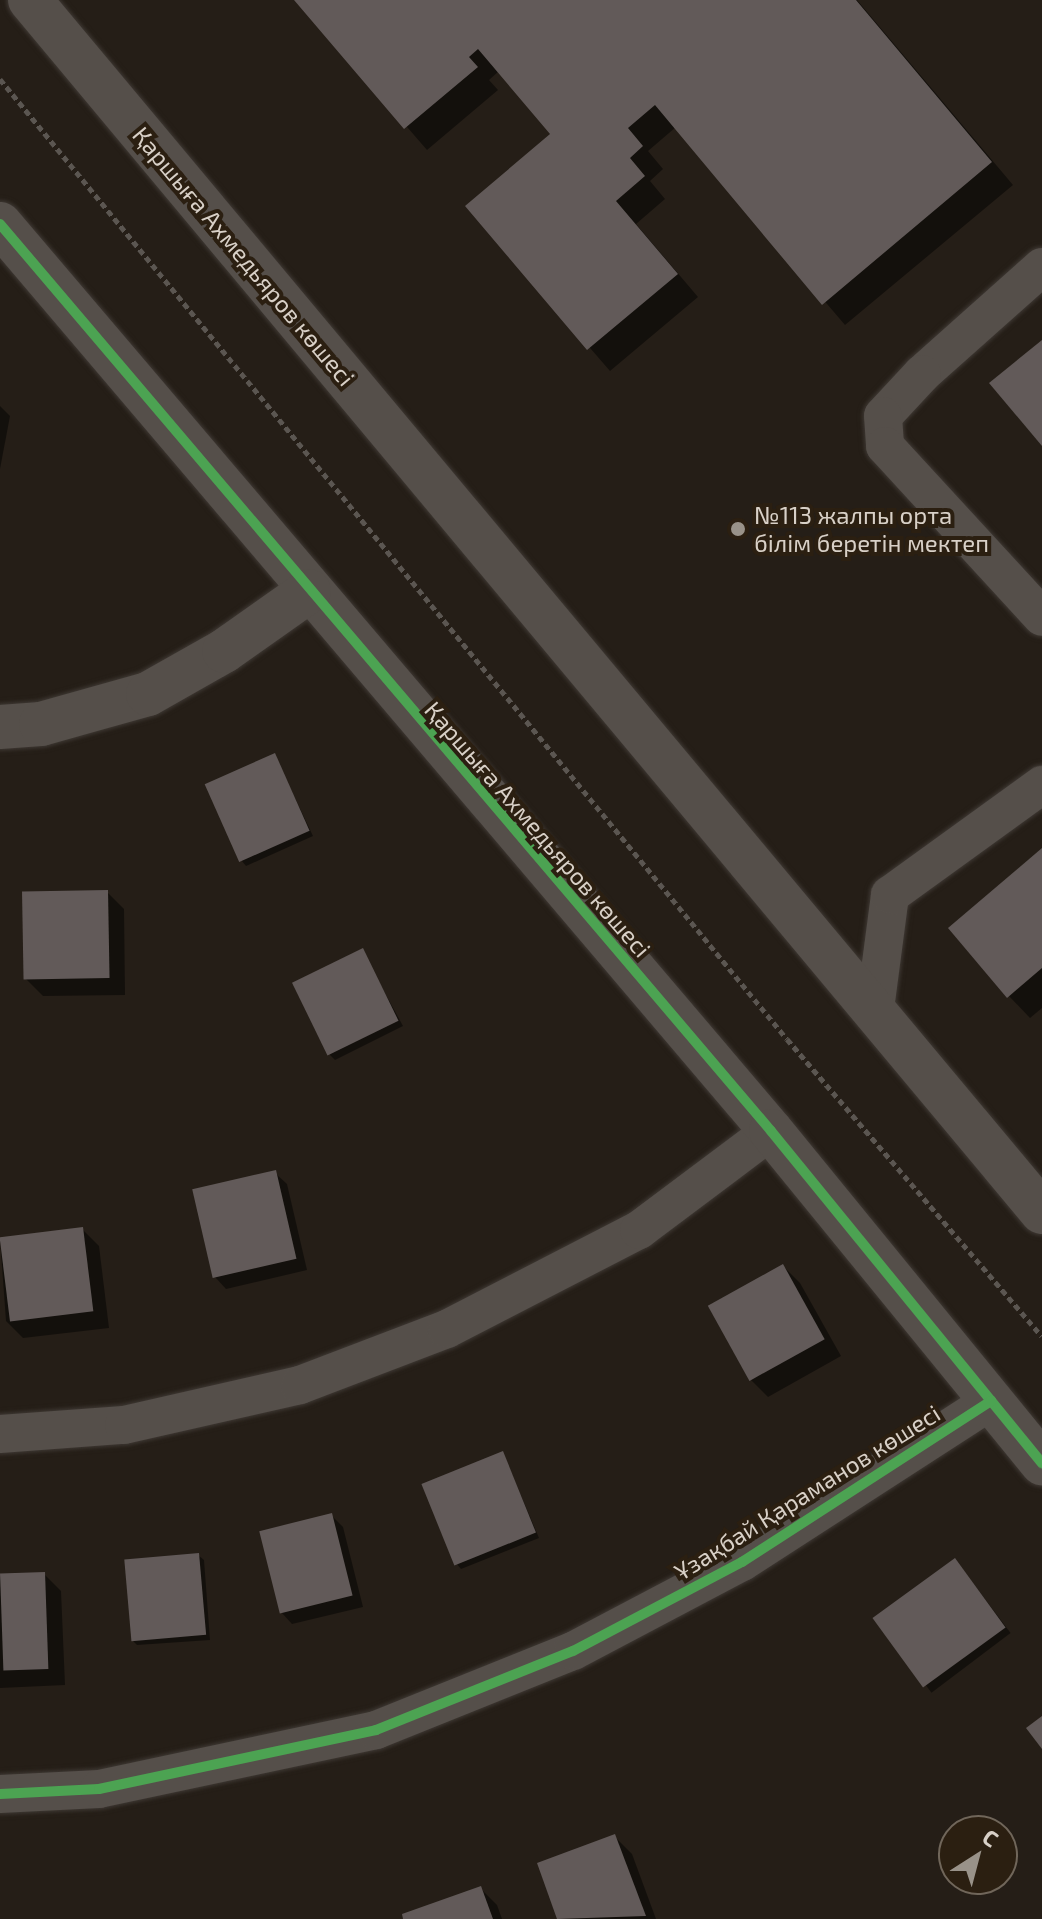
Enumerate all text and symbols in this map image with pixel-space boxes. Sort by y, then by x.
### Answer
street label: Қаршыға Ахмедьяров көшесі [127,121,361,391]
place label: №113 жалпы орта білім беретін мектеп [754,501,989,557]
marker: №113 жалпы орта білім беретін мектеп [729,520,747,538]
street label: Қаршыға Ахмедьяров көшесі [419,695,657,963]
street label: Ұзақбай Қараманов көшесі [669,1398,945,1586]
north arrow [938,1815,1018,1895]
text: С [978,1823,1004,1852]

